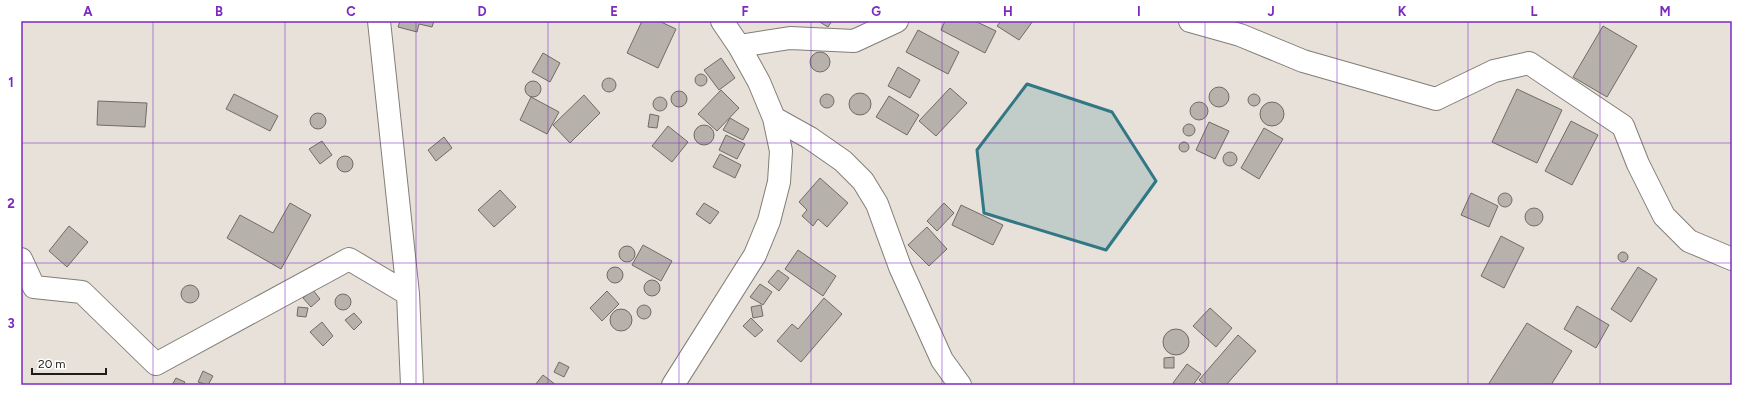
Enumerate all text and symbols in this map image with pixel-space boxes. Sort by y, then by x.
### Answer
text: A [83,4,93,19]
text: B [215,4,223,19]
text: C [346,4,356,19]
text: D [477,4,487,19]
text: E [610,4,618,19]
text: F [741,4,749,19]
text: G [871,4,881,19]
text: H [1003,4,1013,19]
text: I [1137,4,1141,19]
text: J [1267,4,1275,19]
text: K [1398,4,1407,19]
text: L [1531,4,1538,19]
text: M [1659,4,1671,19]
text: 1 [8,75,14,90]
text: 2 [7,196,15,211]
text: 3 [7,316,15,331]
scale bar [32,350,106,376]
text: 20 m [38,357,66,371]

